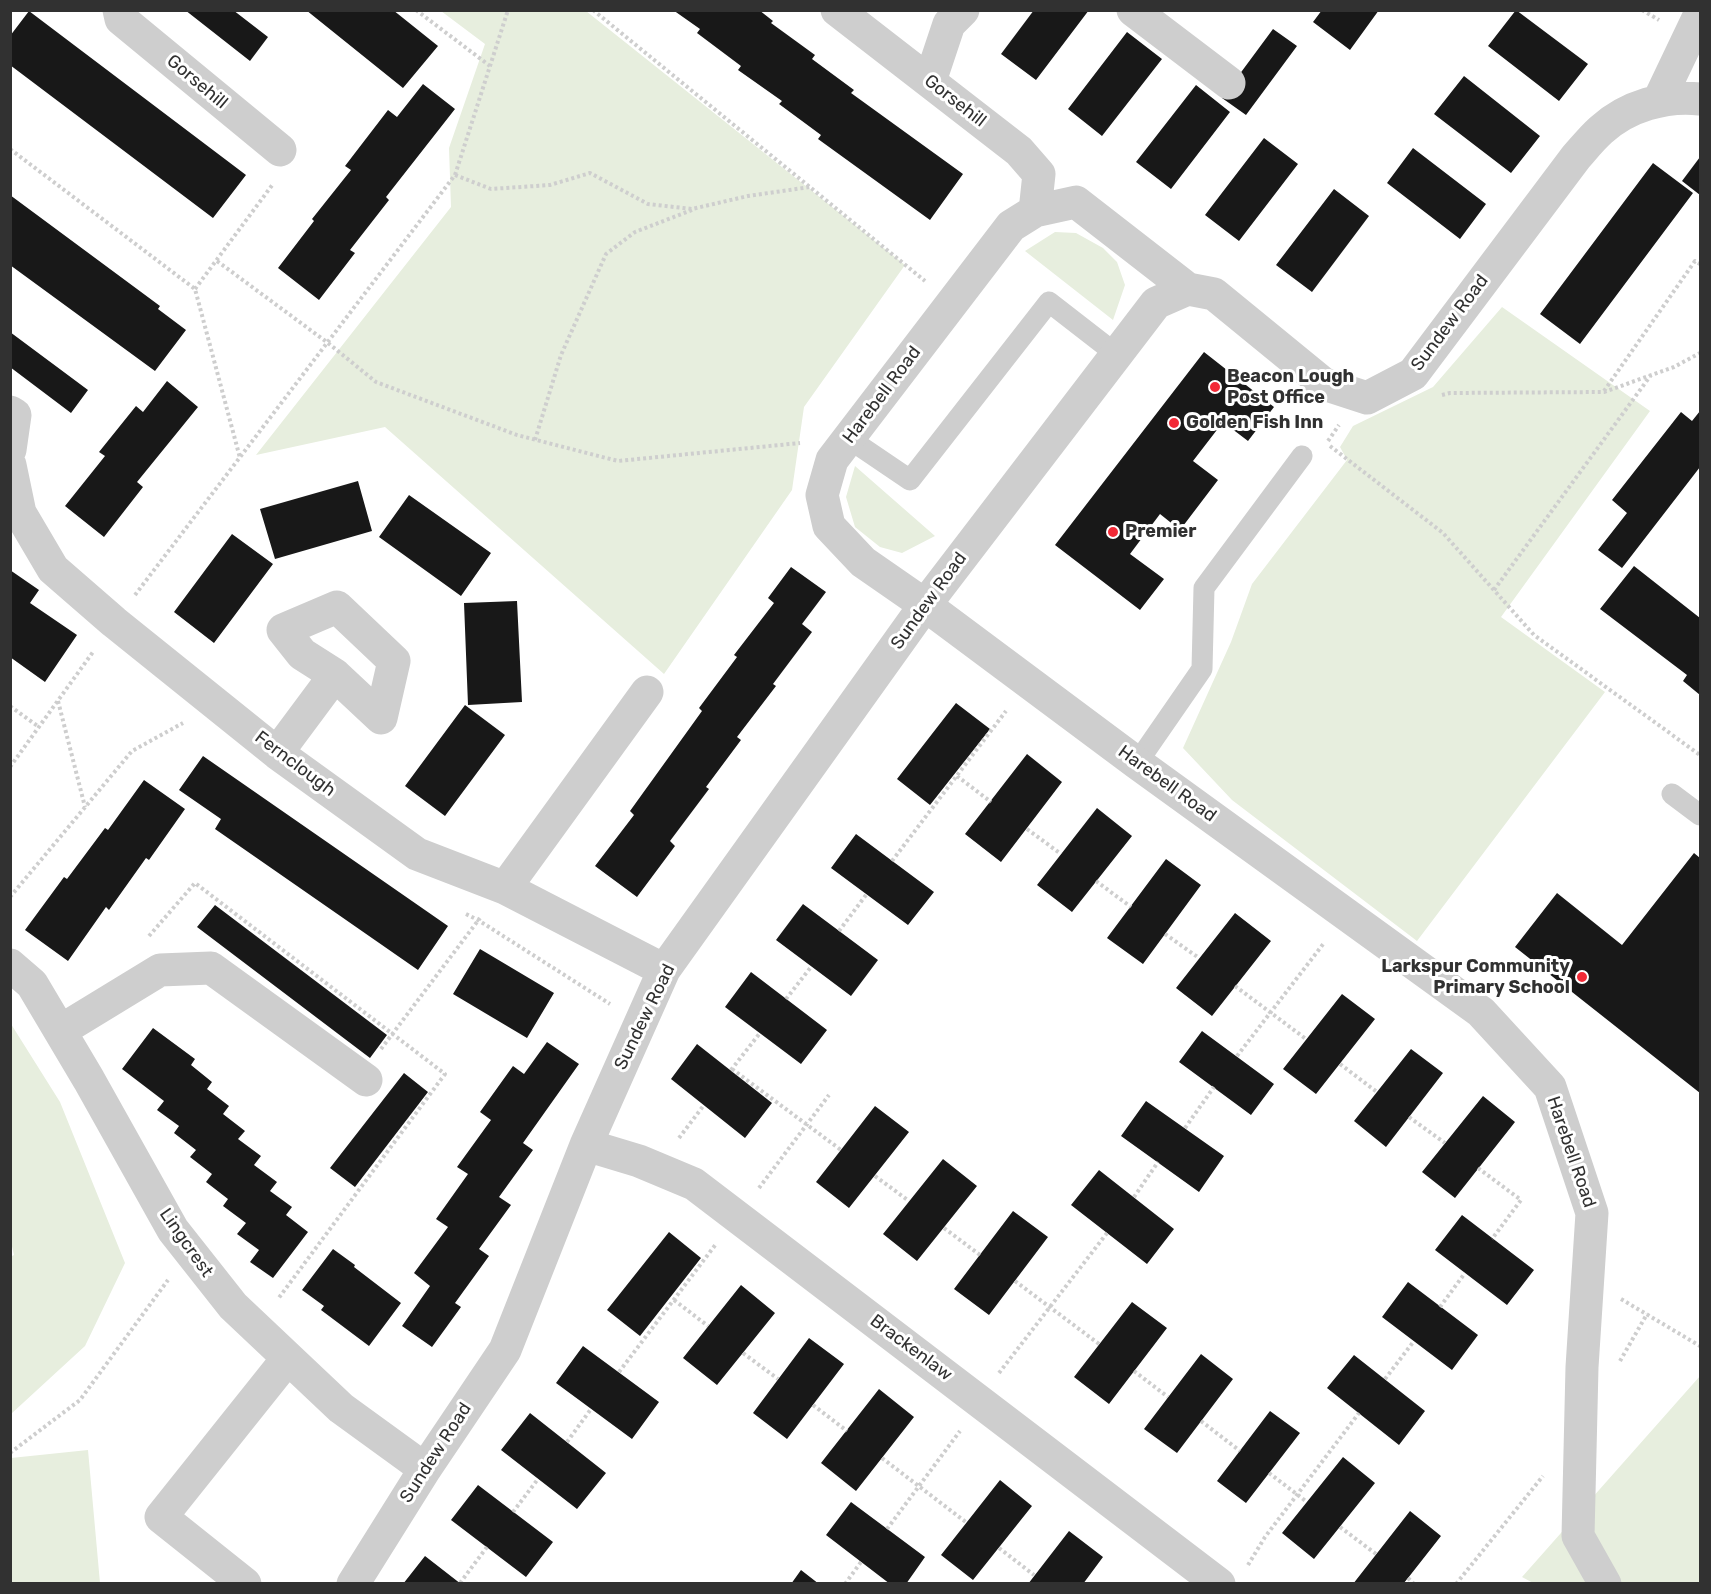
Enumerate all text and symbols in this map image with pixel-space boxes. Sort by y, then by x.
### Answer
street label: Gorsehill [162,50,232,114]
street label: Gorsehill [920,70,990,132]
street label: Sundew Road [1407,271,1493,375]
street label: Harebell Road [838,342,926,448]
place label: Beacon Lough Post Office [1227,366,1354,409]
marker: Beacon Lough Post Office [1208,380,1222,394]
place label: Golden Fish Inn [1186,412,1323,434]
marker: Golden Fish Inn [1167,416,1181,430]
place label: Premier [1125,521,1196,543]
marker: Premier [1106,525,1120,539]
street label: Sundew Road [886,548,972,654]
street label: Fernclough [250,727,340,801]
street label: Harebell Road [1114,741,1220,827]
place label: Larkspur Community Primary School [1381,956,1570,998]
street label: Sundew Road [610,961,680,1073]
marker: Larkspur Community Primary School [1575,970,1589,984]
street label: Harebell Road [1542,1094,1600,1210]
street label: Lingcrest [154,1204,218,1282]
street label: Brackenlaw [866,1310,956,1386]
street label: Sundew Road [396,1399,476,1507]

